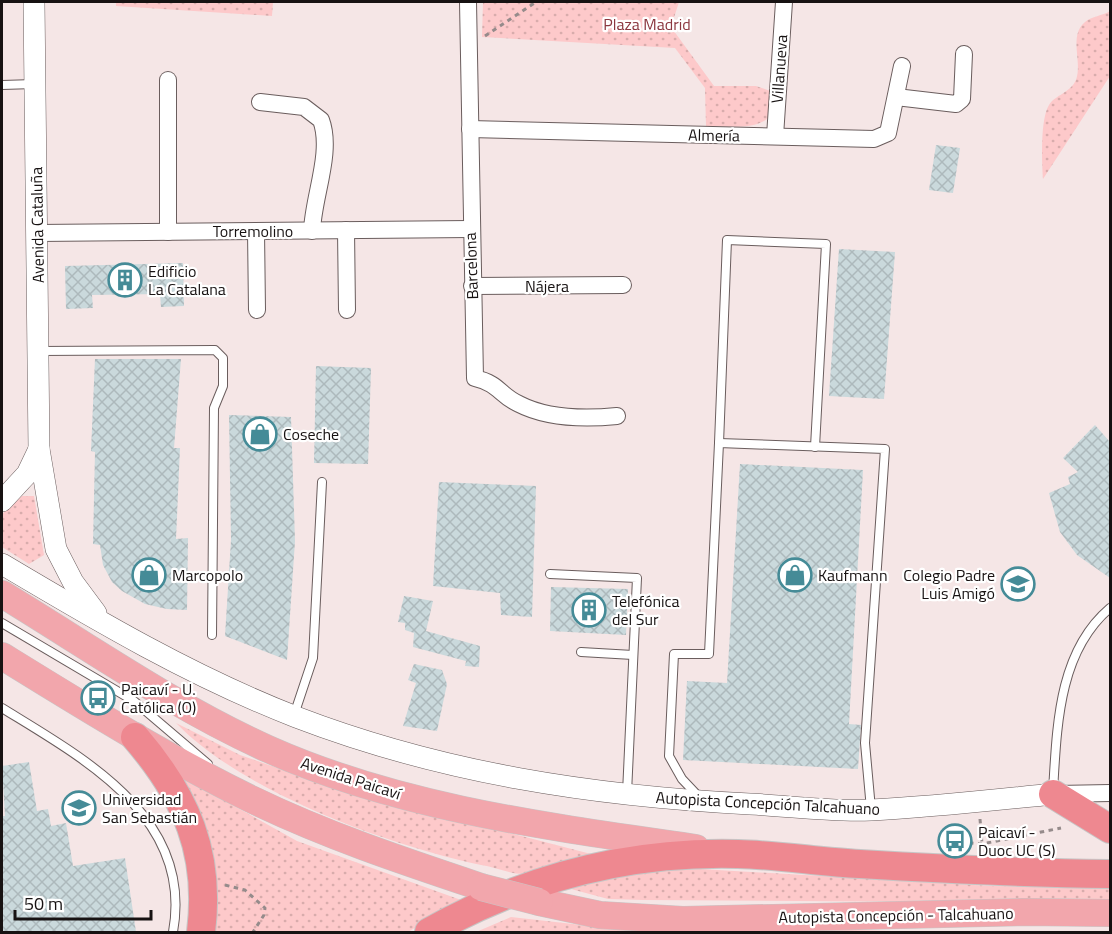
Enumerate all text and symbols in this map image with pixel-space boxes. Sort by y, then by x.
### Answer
park label: Plaza Madrid [603,12,691,36]
street label: Villanueva [765,34,793,104]
street label: Almería [688,123,740,147]
street label: Avenida Cataluña [24,167,50,283]
street label: Torremolino [213,219,293,243]
street label: Barcelona [458,232,484,300]
place label: Edificio La Catalana [148,259,226,301]
building icon: Edificio La Catalana [107,262,143,298]
street label: Nájera [525,274,569,298]
shop icon: Coseche [242,416,278,452]
place label: Coseche [283,422,339,446]
shop icon: Marcopolo [131,557,167,593]
shop icon: Kaufmann [777,557,813,593]
place label: Marcopolo [172,563,243,587]
place label: Kaufmann [818,563,888,587]
place label: Colegio Padre Luis Amigó [903,563,995,605]
school or university icon: Colegio Padre Luis Amigó [1000,566,1036,602]
place label: Telefónica del Sur [612,589,680,631]
building icon: Telefónica del Sur [571,592,607,628]
place label: Paicaví - U. Católica (O) [121,677,196,719]
bus stop icon: Paicaví - U. Católica (O) [80,680,116,716]
street label: Avenida Paicaví [298,751,406,806]
street label: Autopista Concepción Talcahuano [655,785,881,821]
place label: Universidad San Sebastián [102,787,197,829]
school or university icon: Universidad San Sebastián [61,790,97,826]
place label: Paicaví - Duoc UC (S) [978,820,1055,862]
bus stop icon: Paicaví - Duoc UC (S) [937,823,973,859]
scale bar [15,883,152,921]
text: 50 m [24,890,63,917]
street label: Autopista Concepción - Talcahuano [778,901,1014,929]

